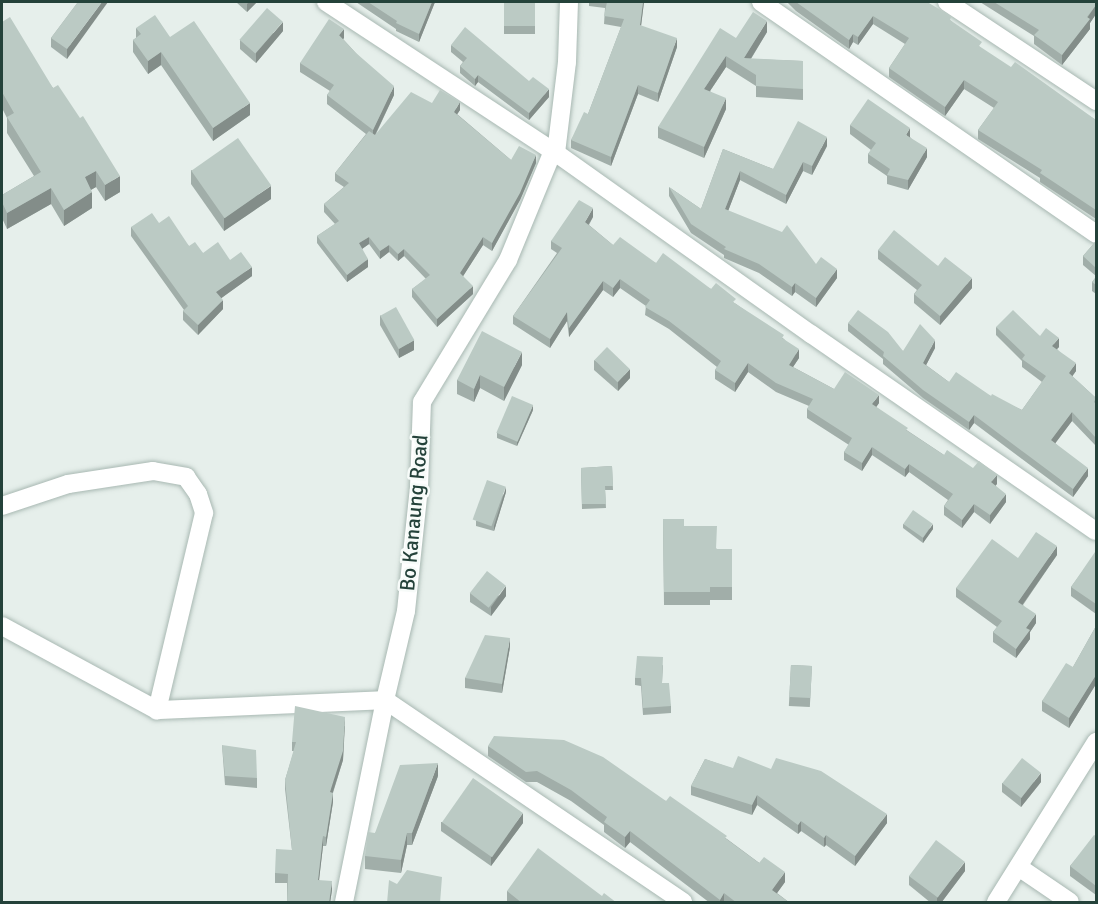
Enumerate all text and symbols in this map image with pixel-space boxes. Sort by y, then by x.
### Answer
street label: Bo Kanaung Road [395,434,433,592]

